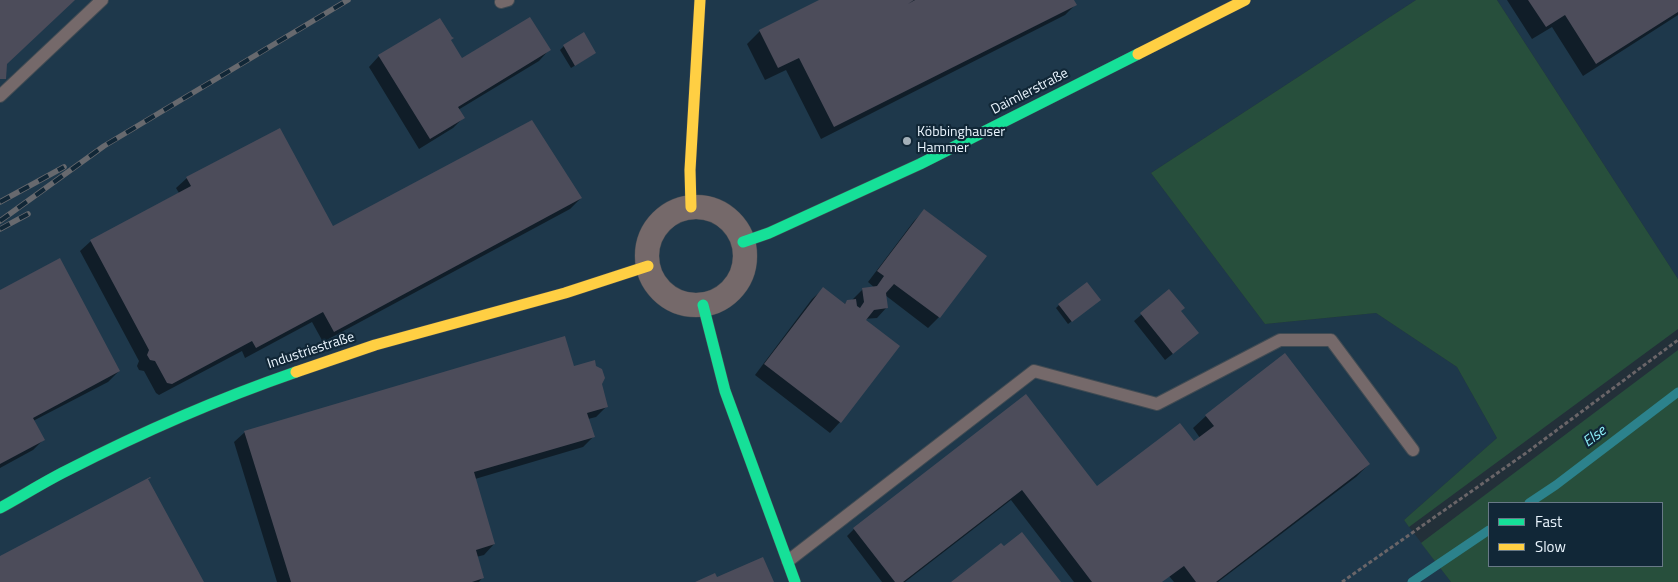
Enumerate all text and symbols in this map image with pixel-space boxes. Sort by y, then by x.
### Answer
street label: Daimlerstraße [989,65,1071,119]
place label: Köbbinghauser Hammer [917,125,1005,158]
marker: Köbbinghauser Hammer [901,135,913,147]
street label: Industriestraße [265,329,357,373]
water label: Else [1580,423,1610,451]
legend [1488,502,1663,567]
text: Fast [1535,510,1562,533]
text: Slow [1535,535,1566,558]

